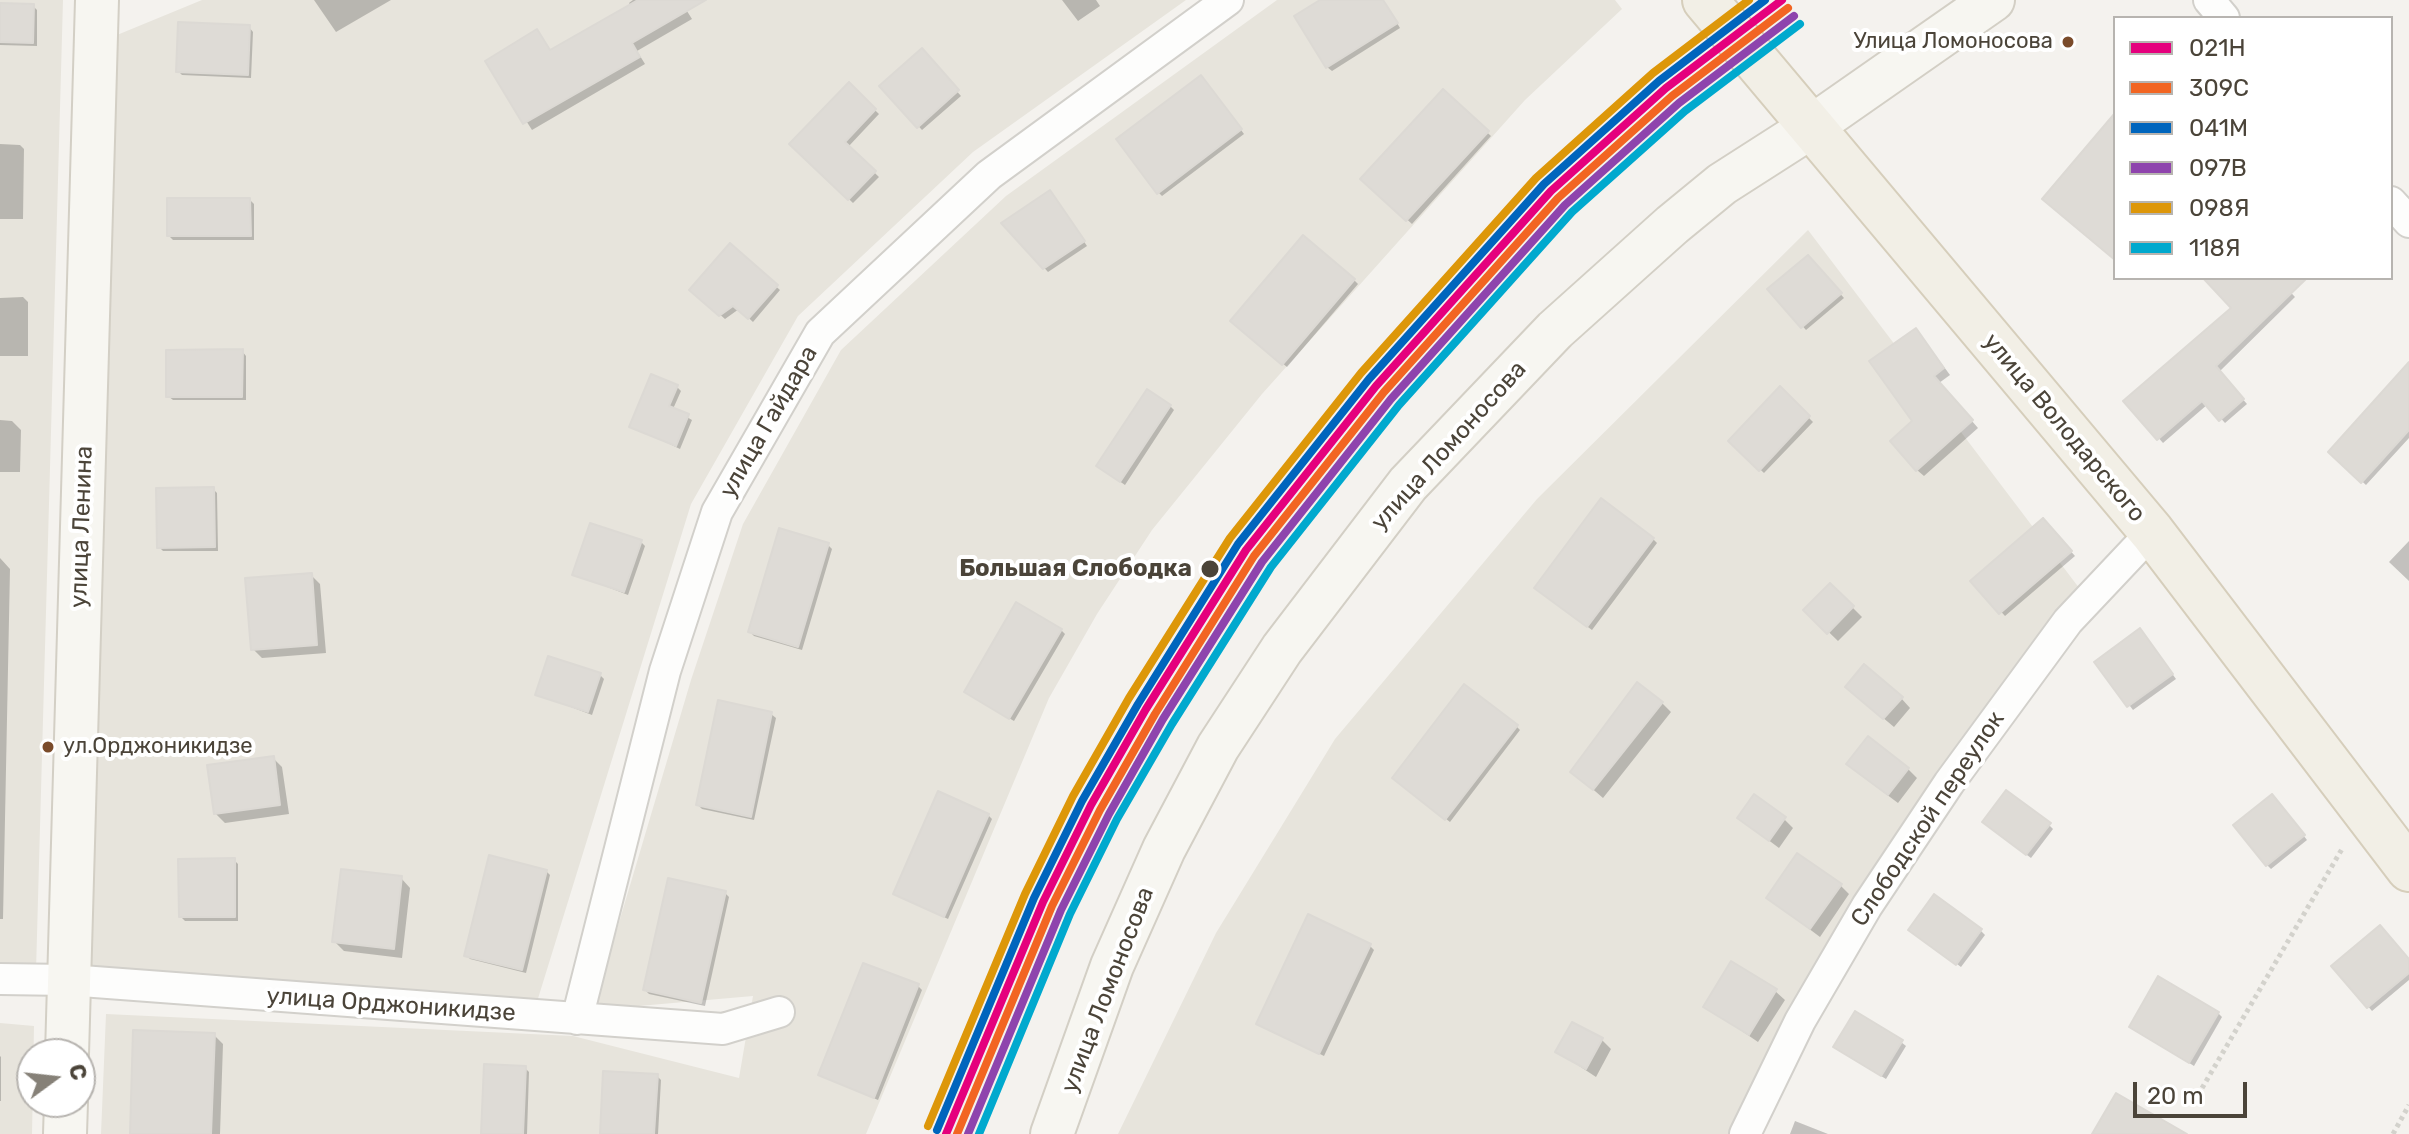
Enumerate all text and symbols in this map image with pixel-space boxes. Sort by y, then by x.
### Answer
legend [2113,16,2393,280]
place label: Улица Ломоносова [1853,29,2053,55]
marker: Улица Ломоносова [2060,34,2076,50]
text: 021Н [2189,34,2246,62]
text: 309С [2189,74,2249,102]
text: 041М [2189,114,2248,142]
text: 097В [2189,154,2247,182]
text: 098Я [2189,194,2250,222]
text: 118Я [2189,234,2241,262]
street label: улица Володарского [1977,328,2151,528]
street label: улица Гайдара [714,341,824,503]
street label: улица Ломоносова [1365,355,1533,537]
street label: улица Ленина [65,445,99,609]
place label: Большая Слободка [959,555,1192,583]
marker: Большая Слободка [1199,558,1221,580]
street label: Слободской переулок [1845,706,2011,932]
place label: ул.Орджоникидзе [63,734,253,760]
marker: ул.Орджоникидзе [40,739,56,755]
street label: улица Ломоносова [1056,883,1160,1097]
street label: улица Орджоникидзе [265,982,517,1028]
north arrow [16,1038,96,1118]
text: С [63,1061,93,1083]
scale bar [2137,1066,2251,1116]
text: 20 m [2147,1082,2204,1110]

